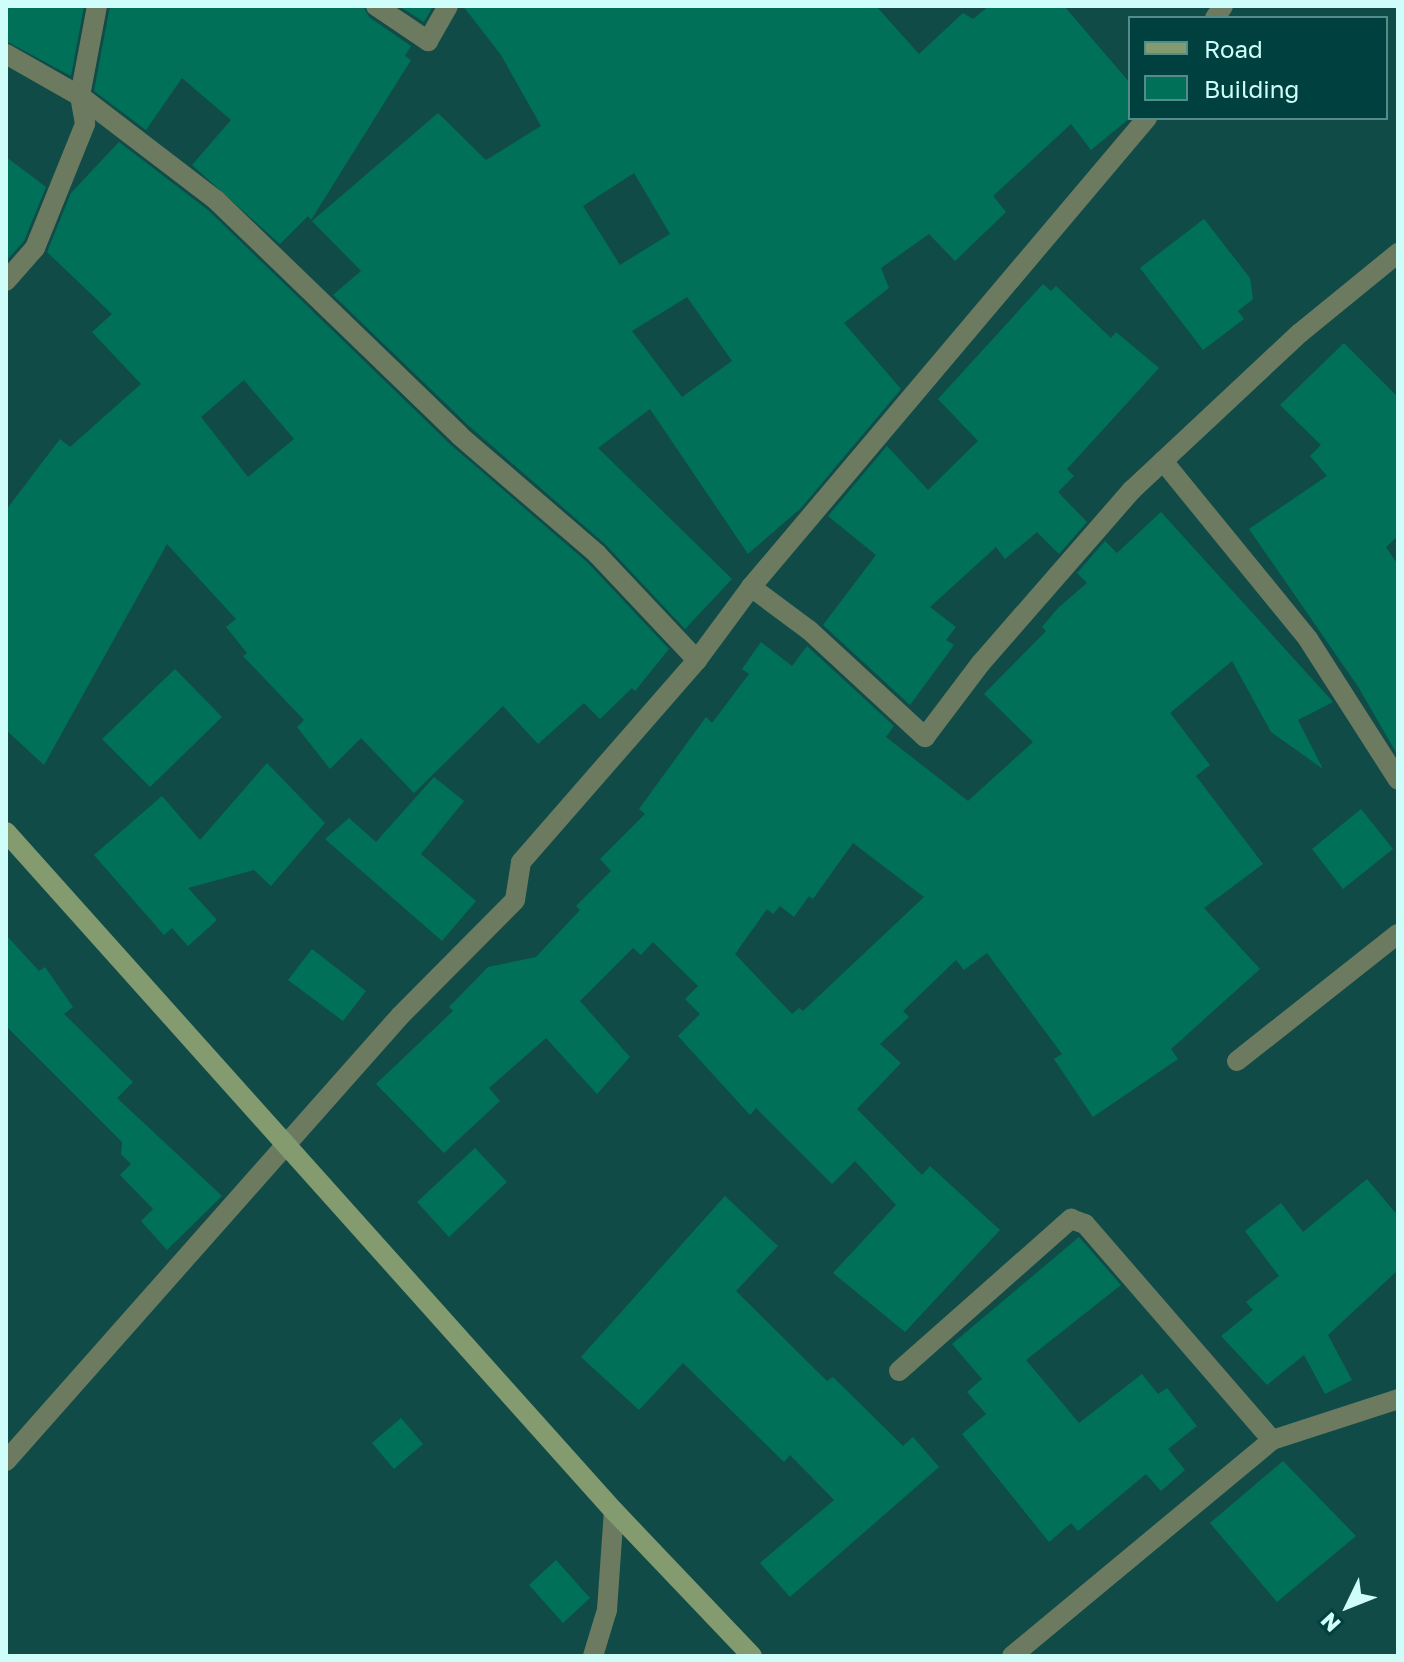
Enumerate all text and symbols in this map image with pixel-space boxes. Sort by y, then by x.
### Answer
legend [1128,16,1388,120]
text: Road [1204,34,1263,63]
text: Building [1204,74,1299,103]
north arrow [1308,1566,1388,1646]
text: N [1315,1607,1346,1638]

